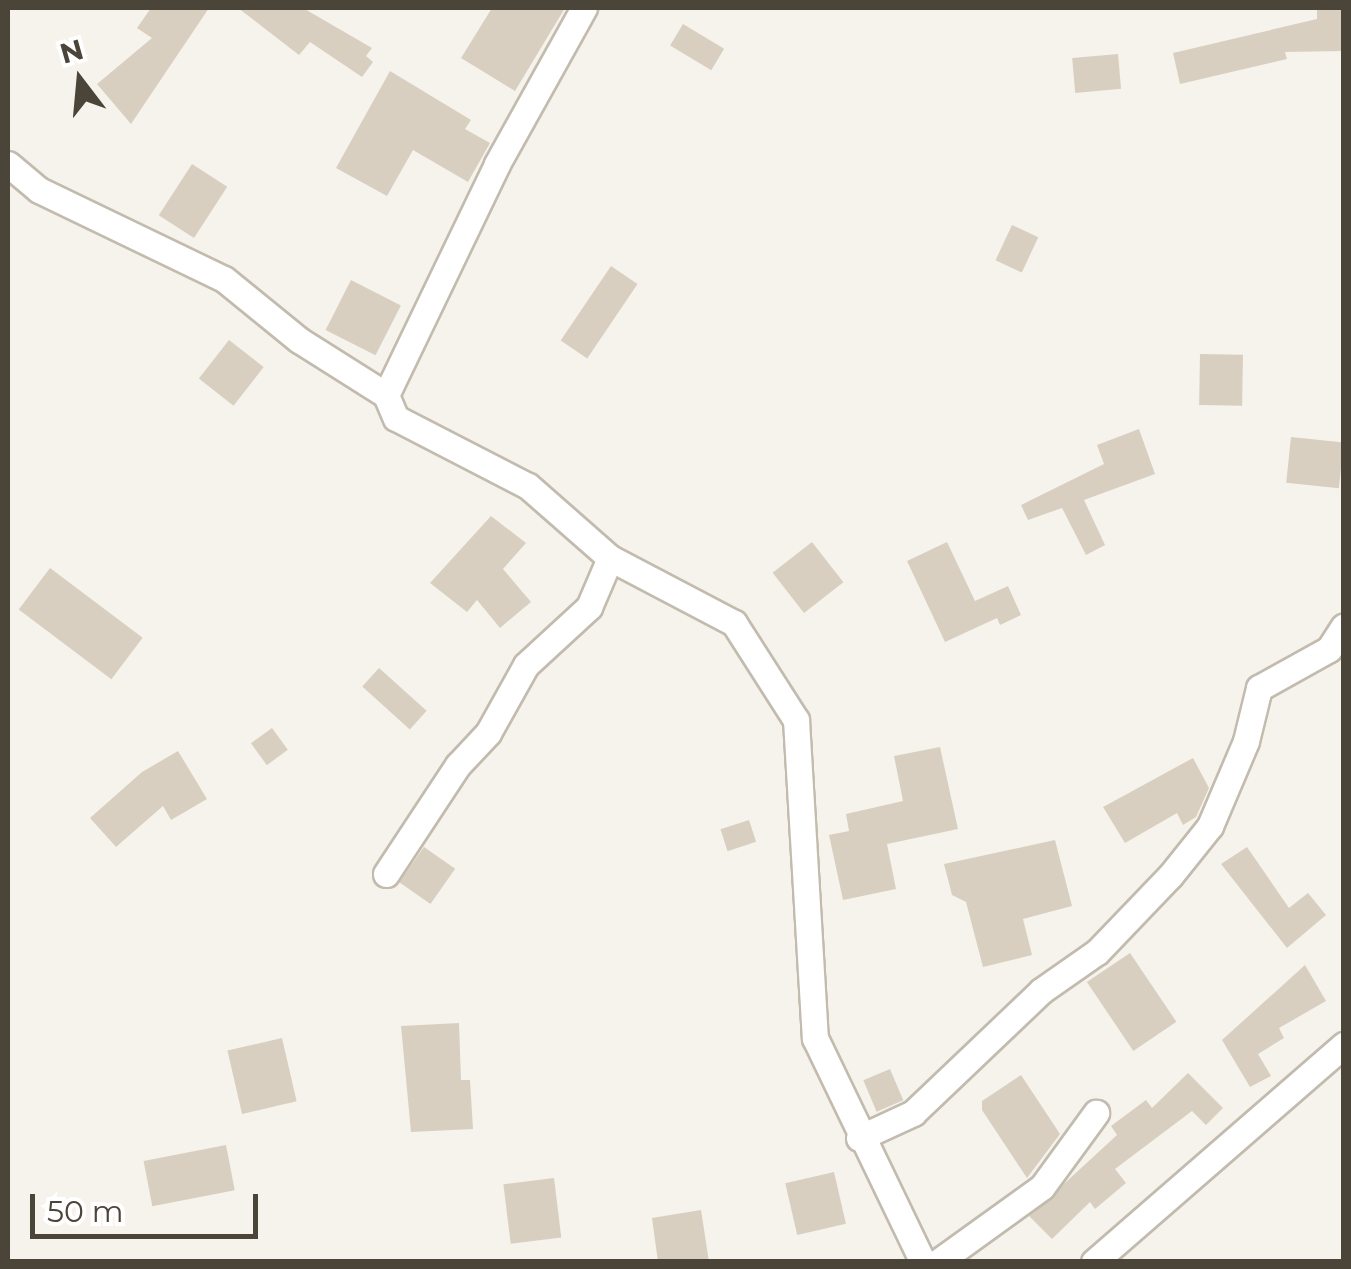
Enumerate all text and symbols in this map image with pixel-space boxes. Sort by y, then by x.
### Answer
north arrow [30,30,130,130]
text: N [56,32,87,71]
scale bar [35,1174,262,1236]
text: 50 m [47,1193,124,1230]

